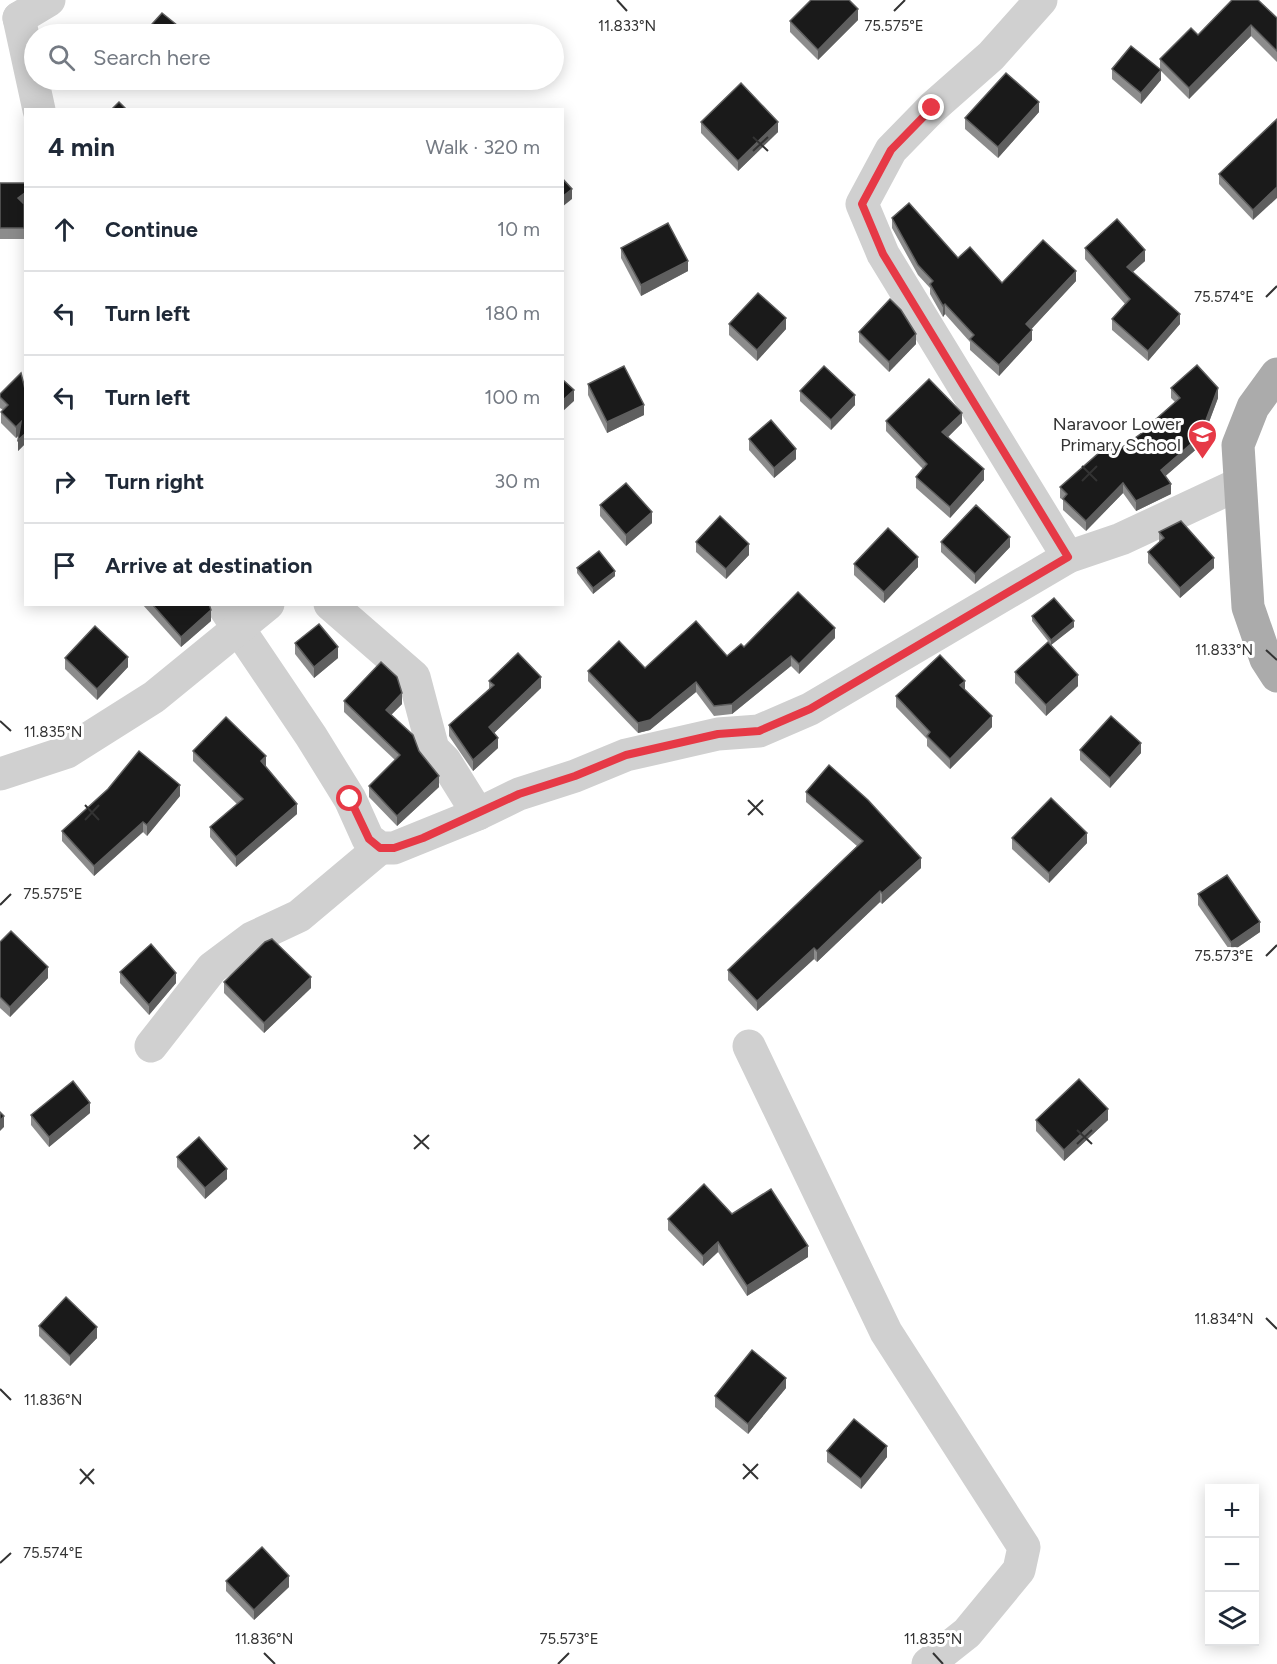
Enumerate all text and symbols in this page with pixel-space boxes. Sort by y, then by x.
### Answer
text: 11.833°N [598,17,656,35]
text: 75.575°E [864,17,924,35]
search box [24,24,564,90]
icon: search [45,41,78,74]
text: Search here [93,44,211,71]
route end [918,94,944,120]
text: 4 min [48,131,115,163]
text: Walk · 320 m [426,135,540,159]
icon: ahead [48,213,81,246]
text: Continue [105,216,198,243]
text: 10 m [497,217,540,241]
text: 75.574°E [1194,288,1254,306]
icon: left [48,297,81,330]
text: Turn left [105,300,191,327]
text: 180 m [485,301,540,325]
icon: left [48,381,81,414]
text: Turn left [105,384,191,411]
text: 100 m [484,385,540,409]
place label: Naravoor Lower Primary School [1053,413,1181,456]
school or university icon: Naravoor Lower Primary School [1186,418,1218,460]
icon: right [48,465,81,498]
text: Turn right [105,468,204,495]
text: 30 m [494,469,540,493]
icon: arrive [48,549,81,582]
text: Arrive at destination [105,552,313,579]
text: 11.833°N [1195,641,1253,659]
text: 11.835°N [24,723,82,741]
route start [336,785,362,811]
text: 75.575°E [23,885,83,903]
text: 75.573°E [1194,947,1254,965]
text: 11.834°N [1194,1310,1254,1328]
text: 11.836°N [24,1391,82,1409]
map controls [1205,1484,1259,1646]
button: + [1205,1484,1259,1538]
button: − [1205,1538,1259,1592]
text: 75.574°E [23,1544,83,1562]
button: layers [1205,1592,1259,1646]
text: 11.836°N [235,1630,293,1648]
text: 75.573°E [539,1630,599,1648]
text: 11.835°N [904,1630,962,1648]

